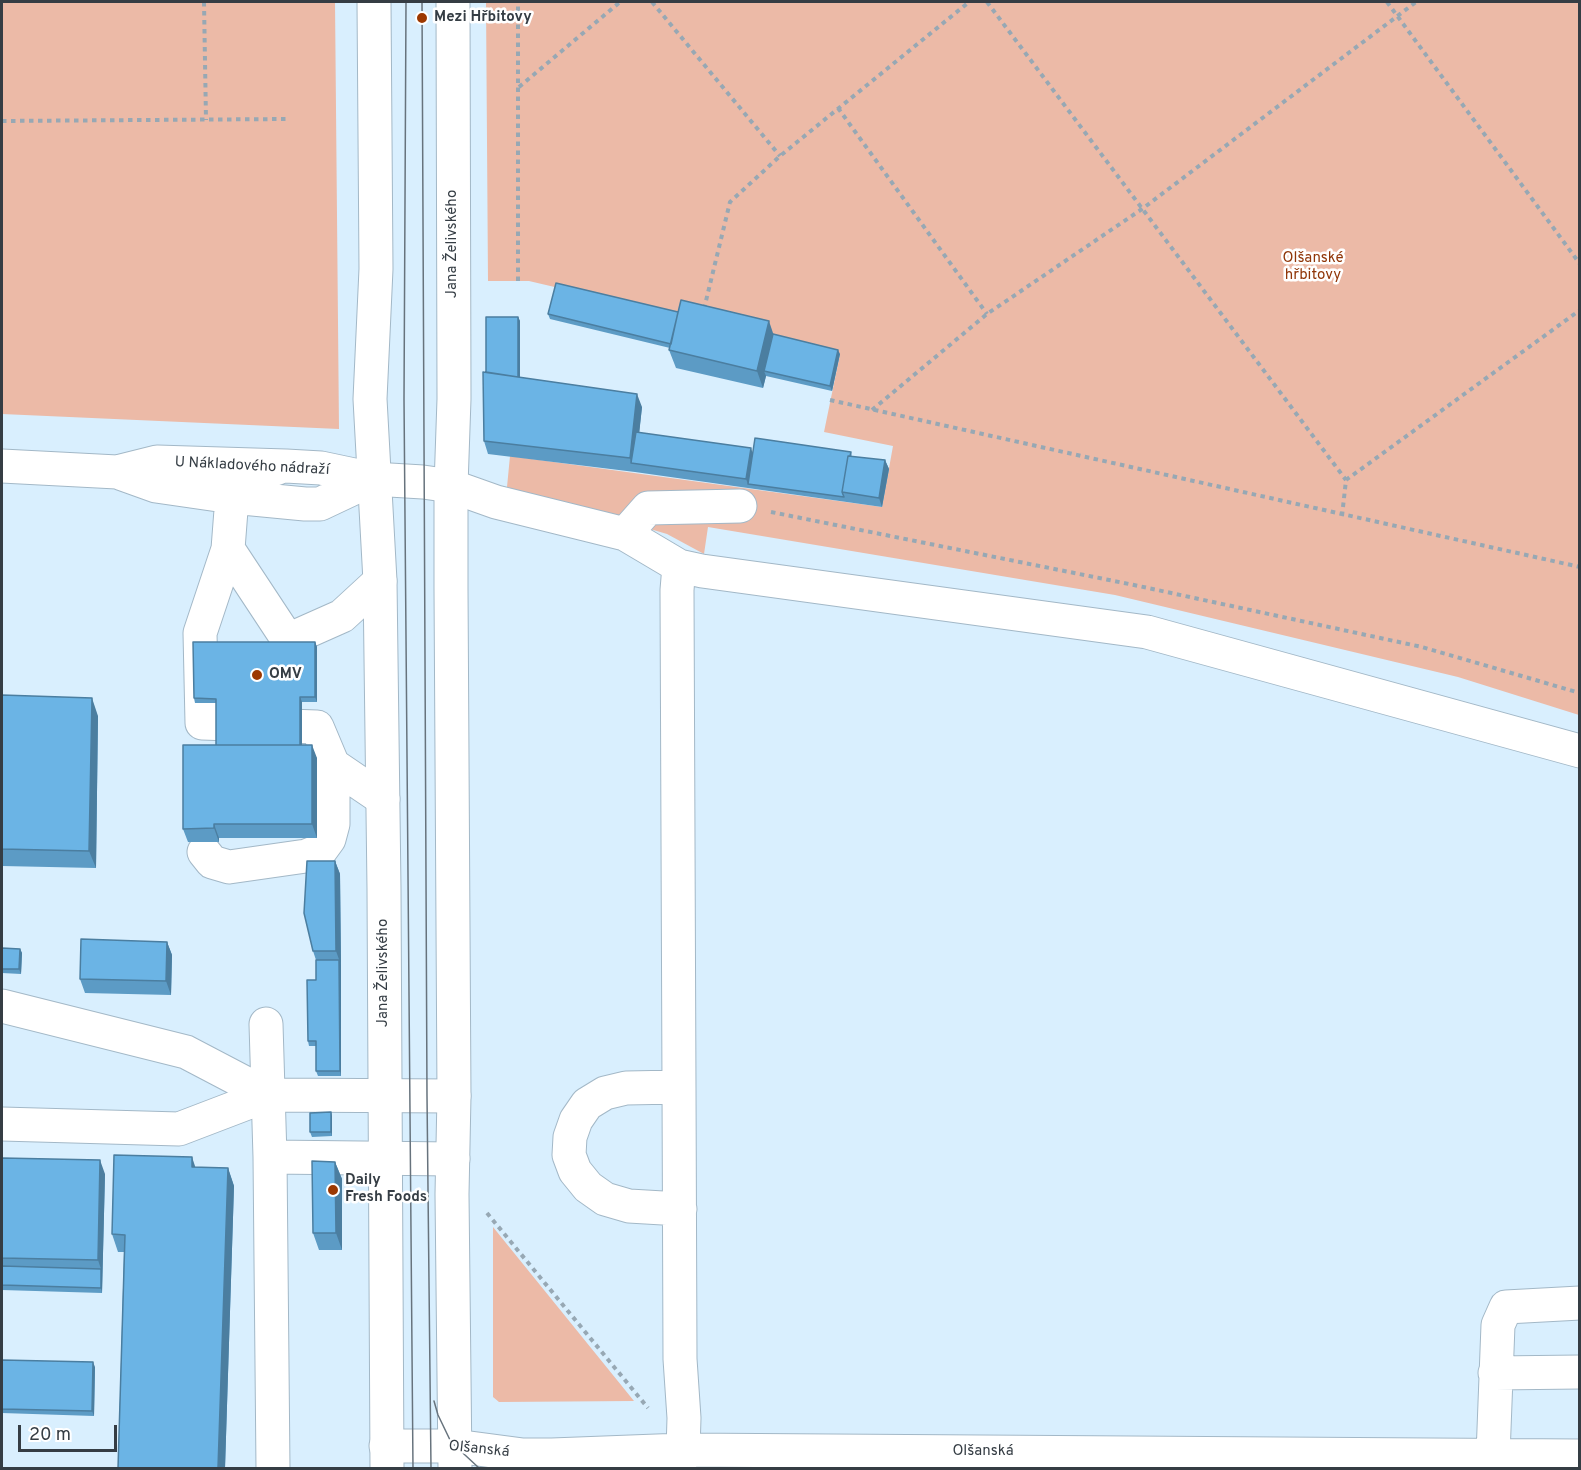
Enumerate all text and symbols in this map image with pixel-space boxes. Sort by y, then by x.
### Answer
place label: Mezi Hřbitovy [434,9,532,27]
marker: Mezi Hřbitovy [415,11,429,25]
street label: Jana Želivského [444,190,462,298]
park label: Olšanské hřbitovy [1283,250,1343,285]
street label: U Nákladového nádraží [174,454,330,480]
place label: OMV [269,666,302,684]
marker: OMV [250,668,264,682]
street label: Jana Želivského [375,919,393,1027]
place label: Daily Fresh Foods [345,1172,427,1207]
marker: Daily Fresh Foods [326,1183,340,1197]
scale bar [21,1413,120,1451]
text: 20 m [29,1424,71,1447]
street label: Olšanská [448,1438,510,1462]
street label: Olšanská [952,1443,1014,1461]

